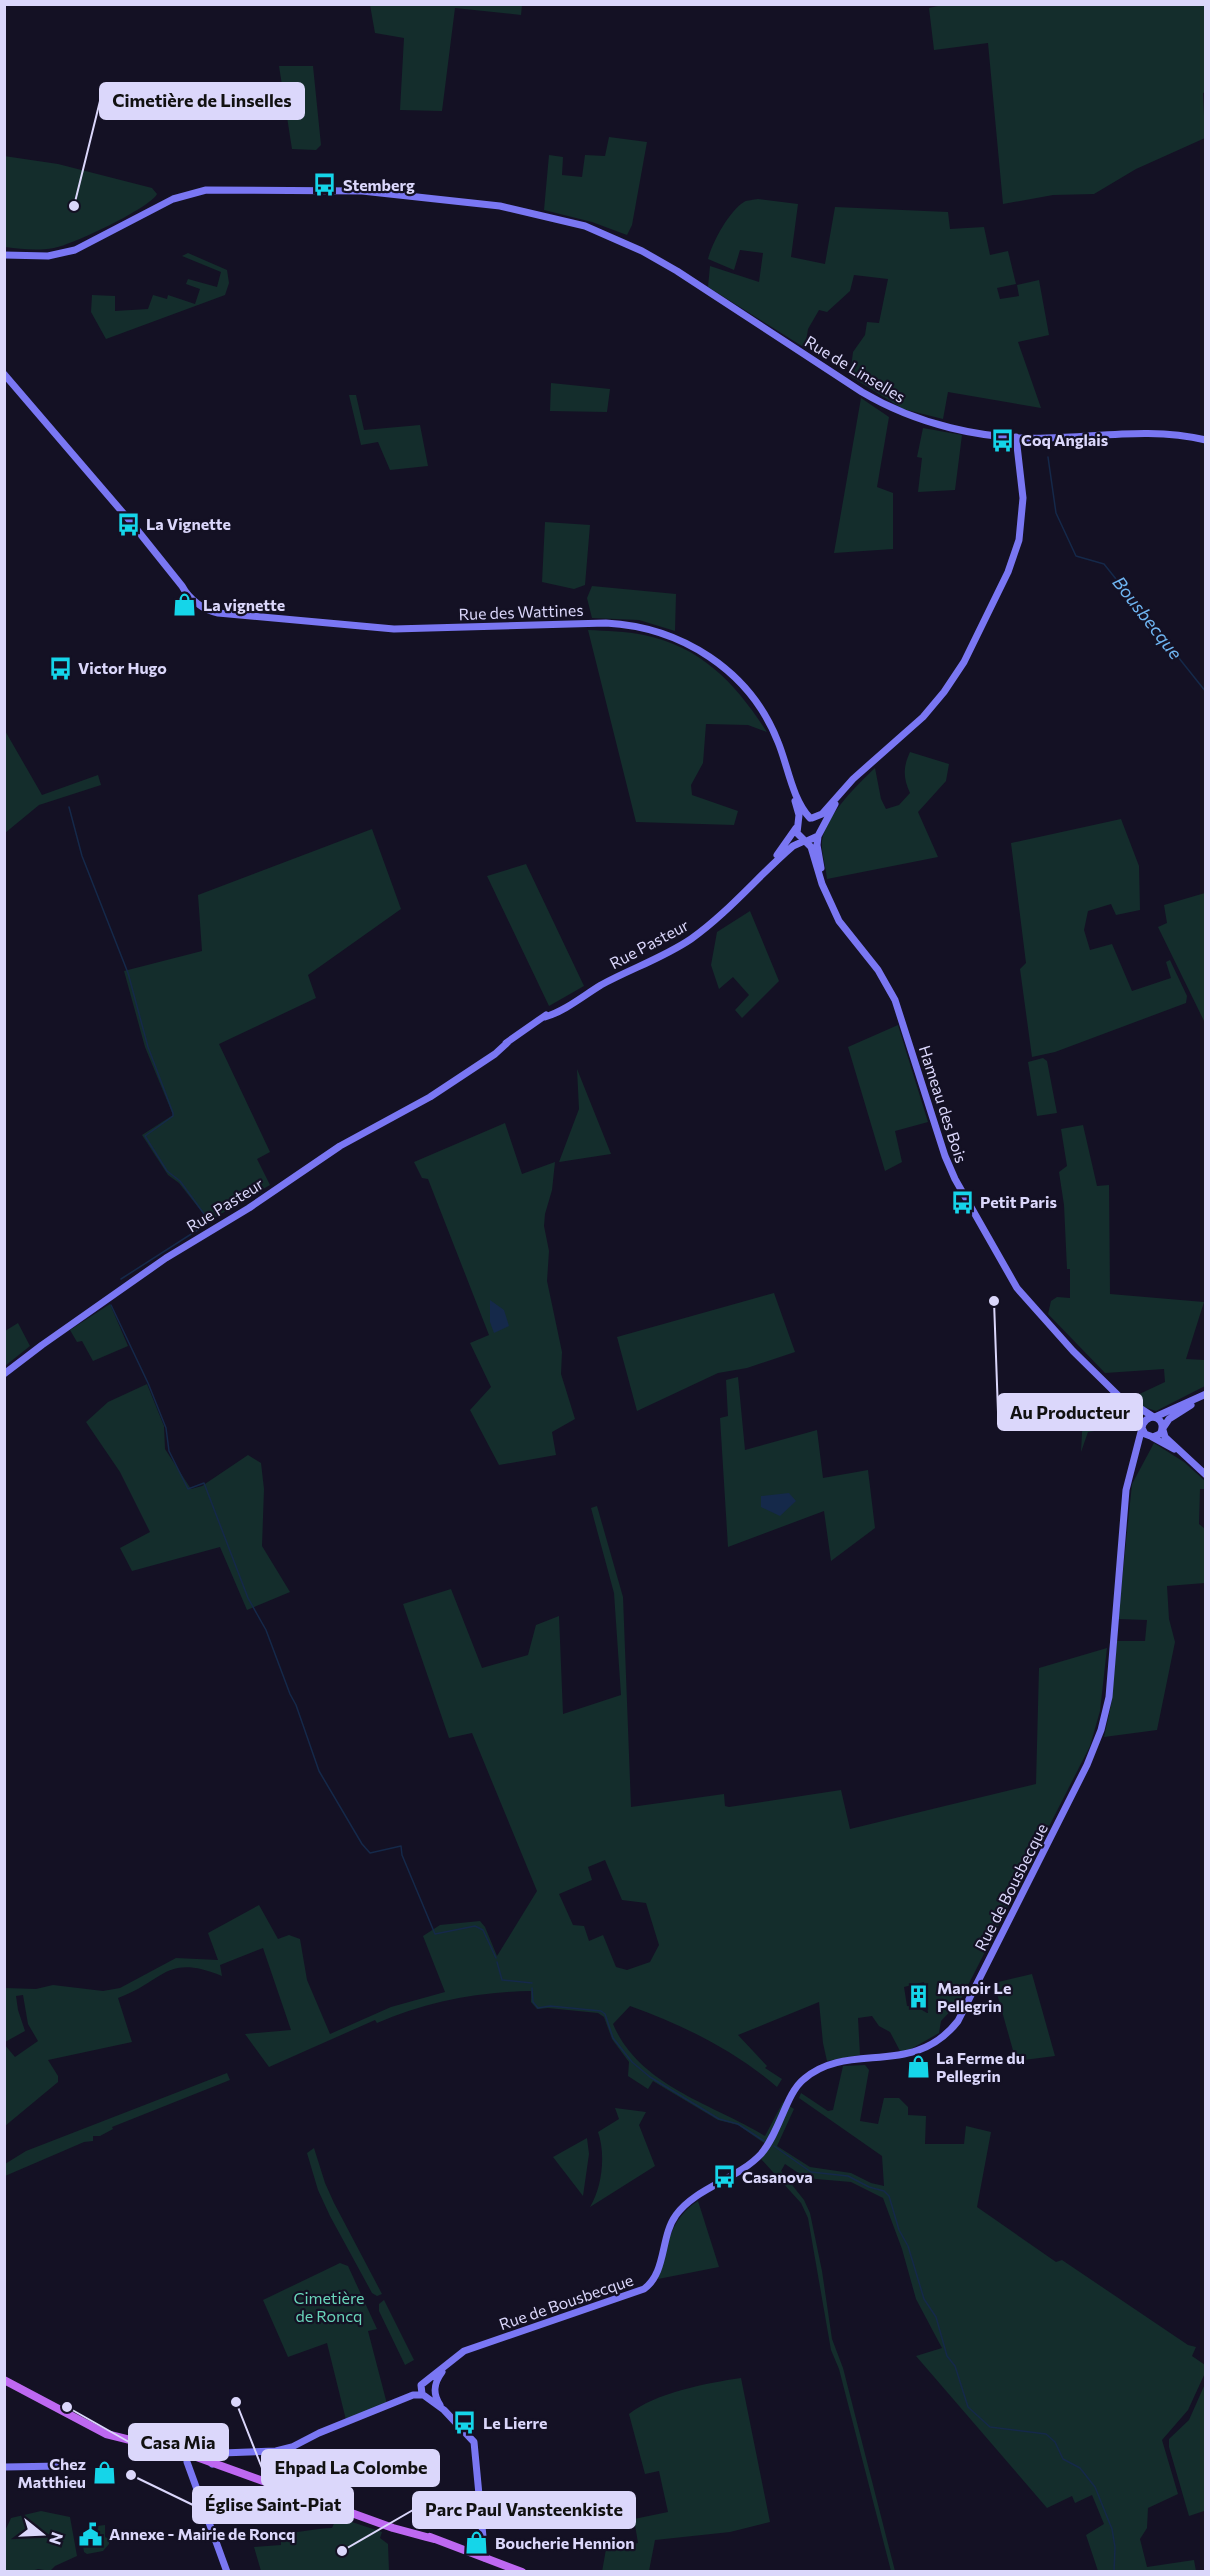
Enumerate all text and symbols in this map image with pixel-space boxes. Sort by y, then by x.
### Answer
callout: Cimetière de Linselles [100,83,304,119]
text: Cimetière de Linselles [112,89,292,111]
bus stop icon: Stemberg [312,172,338,198]
place label: Stemberg [343,175,415,194]
street label: Rue de Linselles [802,331,909,406]
bus stop icon: Coq Anglais [990,427,1016,453]
place label: Coq Anglais [1021,430,1108,449]
bus stop icon: La Vignette [115,511,141,537]
place label: La Vignette [146,514,231,533]
water label: Bousbecque [1108,571,1187,664]
shop icon: La vignette [172,592,198,618]
place label: La vignette [203,595,285,614]
street label: Rue des Wattines [458,600,584,623]
bus stop icon: Victor Hugo [47,655,73,681]
place label: Victor Hugo [78,658,167,677]
street label: Rue Pasteur [606,914,692,972]
street label: Hameau des Bois [916,1043,971,1165]
street label: Rue Pasteur [183,1173,267,1236]
bus stop icon: Petit Paris [949,1189,975,1215]
place label: Petit Paris [980,1192,1057,1211]
callout: Au Producteur [998,1394,1142,1430]
text: Au Producteur [1010,1401,1131,1423]
street label: Rue de Bousbecque [970,1820,1051,1954]
place label: Manoir Le Pellegrin [937,1978,1011,2015]
building icon: Manoir Le Pellegrin [906,1984,932,2010]
place label: La Ferme du Pellegrin [936,2048,1025,2085]
shop icon: La Ferme du Pellegrin [905,2054,931,2080]
bus stop icon: Casanova [711,2164,737,2190]
place label: Casanova [742,2167,813,2186]
street label: Rue de Bousbecque [496,2270,635,2333]
park label: Cimetière de Roncq [293,2288,365,2325]
bus stop icon: Le Lierre [452,2410,478,2436]
place label: Le Lierre [483,2413,547,2432]
callout: Casa Mia [129,2424,228,2460]
text: Casa Mia [141,2431,215,2453]
callout: Ehpad La Colombe [262,2450,439,2486]
place label: Chez Matthieu [18,2454,86,2491]
text: Ehpad La Colombe [274,2456,428,2478]
shop icon: Chez Matthieu [91,2460,117,2486]
callout: Église Saint-Piat [193,2487,353,2523]
callout: Parc Paul Vansteenkiste [413,2492,635,2528]
text: Église Saint-Piat [205,2493,342,2515]
text: Parc Paul Vansteenkiste [425,2498,623,2520]
north arrow [12,2504,72,2564]
public building icon: Annexe - Mairie de Roncq [78,2521,104,2547]
place label: Annexe - Mairie de Roncq [109,2524,295,2543]
text: N [46,2530,68,2547]
shop icon: Boucherie Hennion [464,2530,490,2556]
place label: Boucherie Hennion [495,2533,634,2552]

